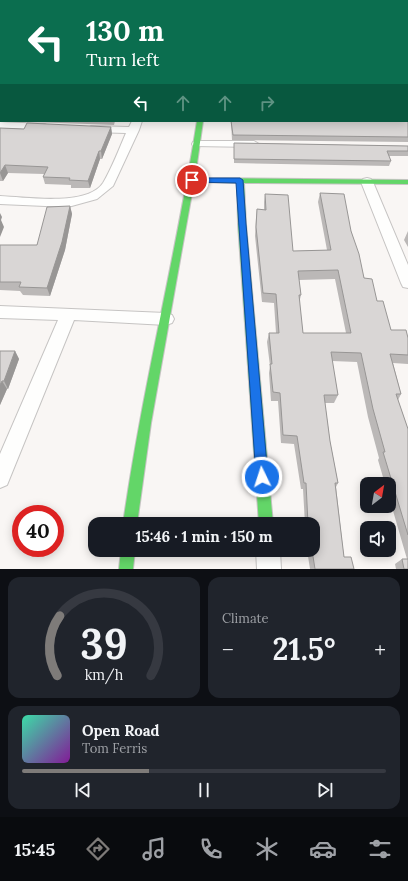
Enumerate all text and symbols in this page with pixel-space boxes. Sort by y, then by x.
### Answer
text: 130 m [86,13,164,49]
icon: left [20,16,72,68]
text: Turn left [86,48,159,71]
icon: left [130,92,152,114]
icon: ahead [172,92,194,114]
icon: ahead [214,92,236,114]
icon: right [256,92,278,114]
pin [175,163,209,197]
icon: arrive [181,169,203,191]
position arrow [241,456,283,498]
north arrow [360,477,396,513]
map controls [360,477,396,557]
speed limit sign: 40 [12,505,64,557]
button: sound [360,521,396,557]
text: 15:46 · 1 min · 150 m [135,527,273,546]
text: Climate [222,610,269,627]
text: 39 [80,616,128,669]
text: 21.5° [273,630,335,668]
text: − [222,635,234,663]
text: + [374,635,386,663]
text: km/h [85,665,124,684]
text: Open Road [82,721,160,740]
text: Tom Ferris [82,740,147,757]
icon: previous [72,779,94,801]
icon: pause [193,779,215,801]
icon: next [314,779,336,801]
icon: directions [84,835,112,863]
icon: music [140,835,168,863]
icon: phone [197,835,225,863]
icon: climate [253,835,281,863]
icon: car [309,835,337,863]
icon: filters [366,835,394,863]
text: 15:45 [14,838,55,861]

